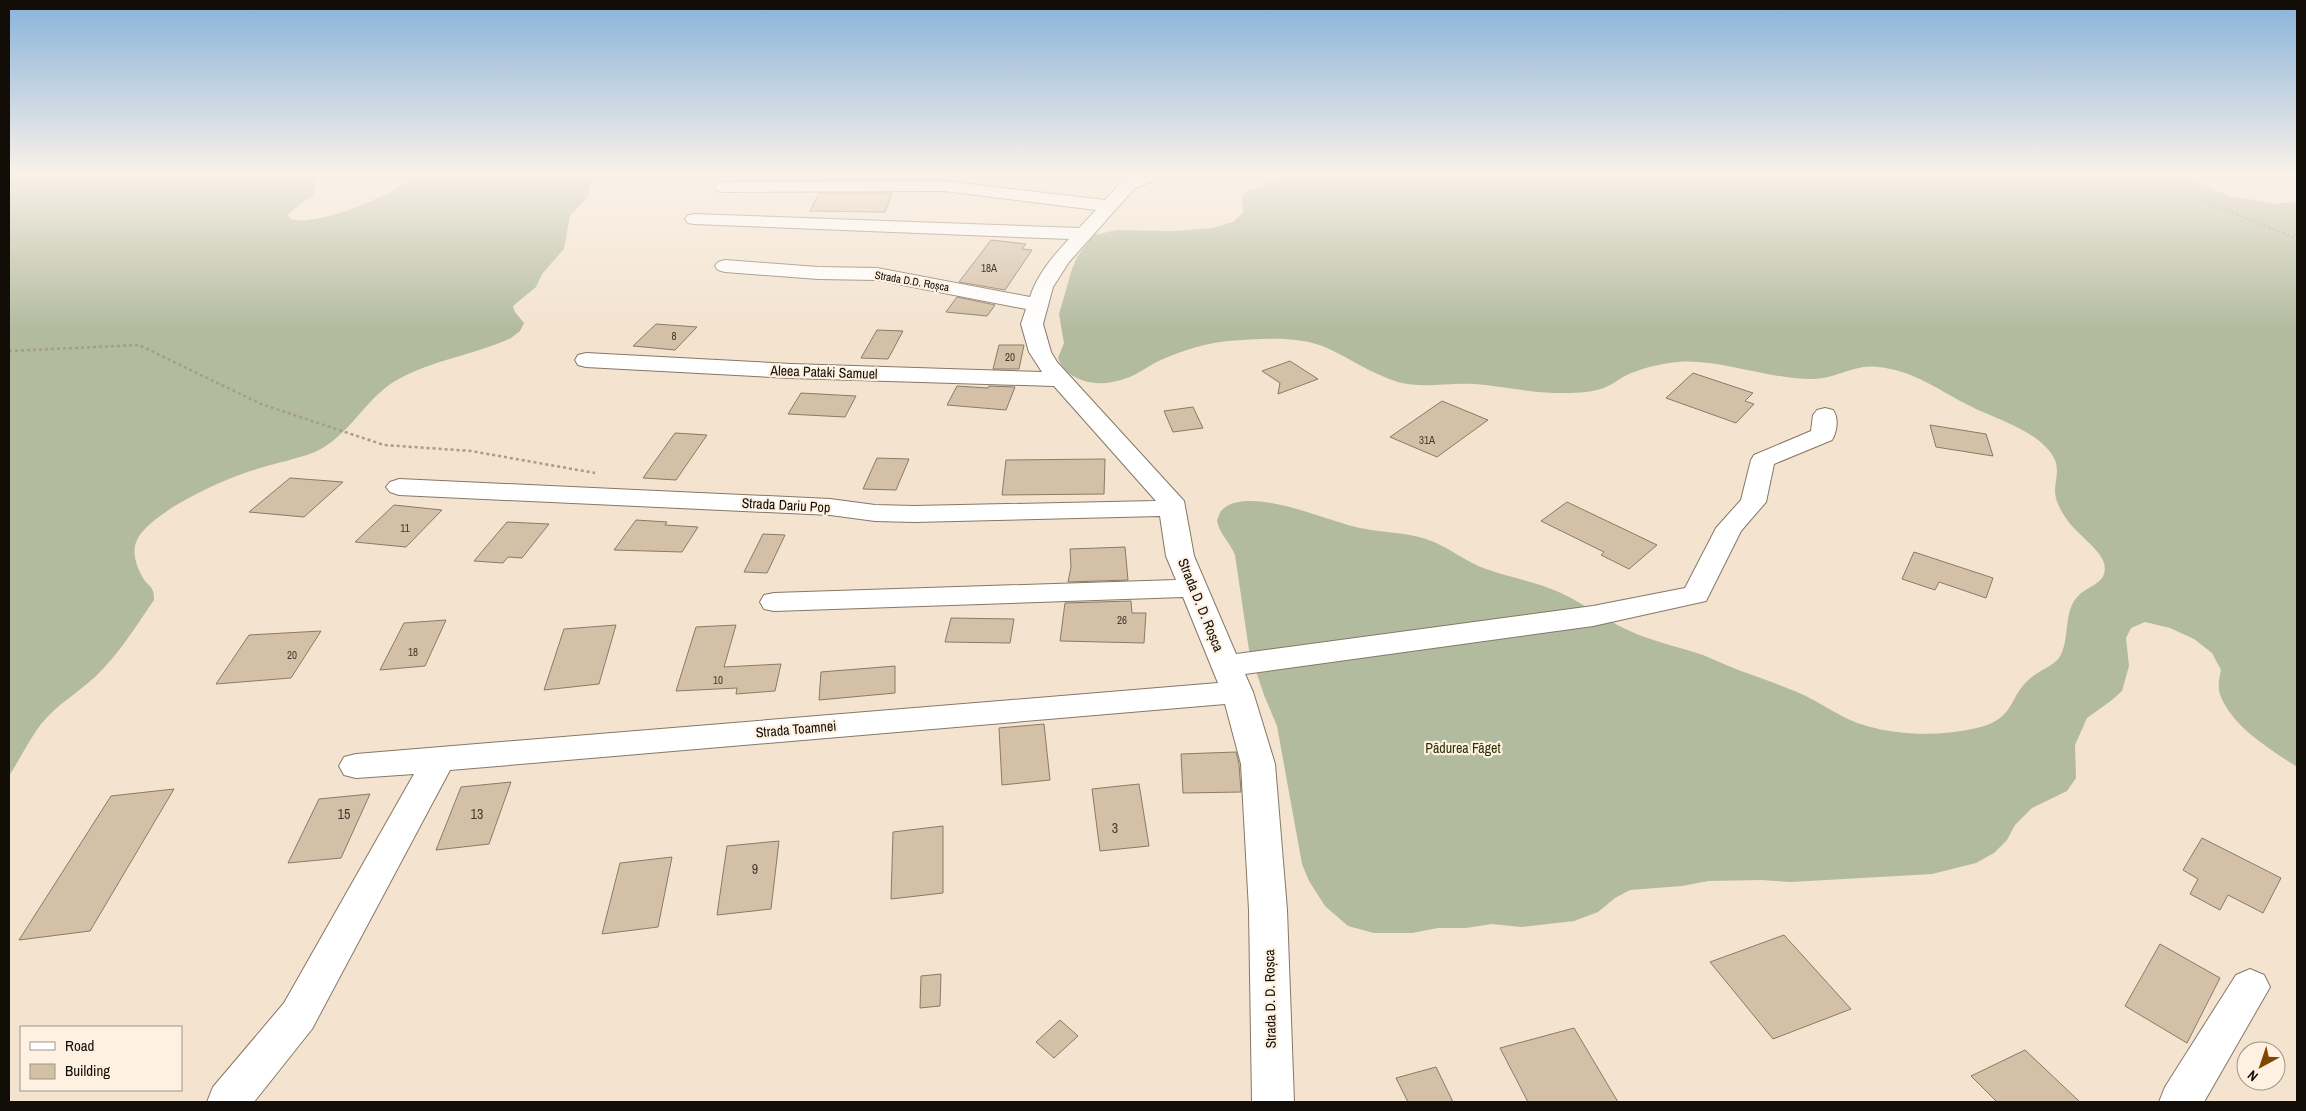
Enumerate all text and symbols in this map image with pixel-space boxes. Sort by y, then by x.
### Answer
house number: 18A [981,261,998,275]
street label: Strada D.D. Roșca [874,268,950,294]
house number: 8 [671,329,677,343]
house number: 20 [1005,350,1015,364]
street label: Aleea Pataki Samuel [769,361,878,383]
house number: 31A [1419,433,1436,447]
street label: Strada Dariu Pop [741,494,831,516]
house number: 11 [400,521,410,535]
street label: Strada D. D. Roșca [1174,556,1228,655]
house number: 26 [1117,613,1127,627]
house number: 18 [408,645,418,659]
house number: 20 [287,648,297,662]
house number: 10 [713,673,723,687]
street label: Strada Toamnei [755,717,837,741]
park label: Pădurea Făget [1425,739,1501,757]
house number: 15 [338,805,350,823]
house number: 13 [471,805,483,823]
house number: 3 [1112,819,1118,837]
house number: 9 [752,860,758,878]
street label: Strada D. D. Roșca [1260,949,1280,1049]
legend [20,1026,182,1091]
text: Road [65,1035,94,1056]
north arrow [2236,1041,2286,1091]
text: Building [65,1060,110,1081]
text: N [2244,1066,2262,1086]

